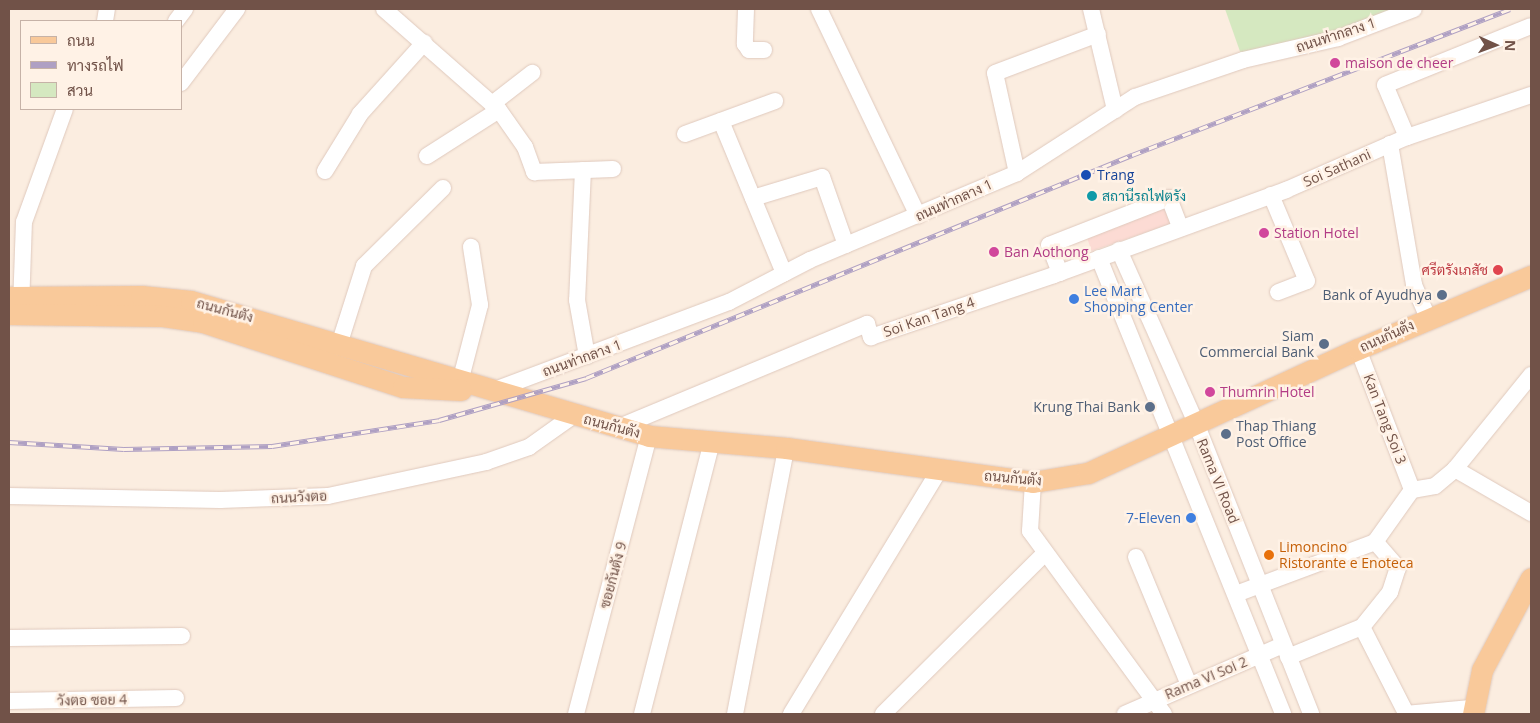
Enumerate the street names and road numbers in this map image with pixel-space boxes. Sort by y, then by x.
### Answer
street label: ถนนท่ากลาง 1 [1294,14,1378,56]
street label: Soi Sathani [1301,146,1373,190]
street label: ถนนท่ากลาง 1 [913,175,995,225]
street label: ถนนกันตัง [195,294,255,326]
street label: Soi Kan Tang 4 [881,294,977,340]
street label: ถนนกันตัง [1357,317,1417,355]
street label: ถนนท่ากลาง 1 [540,336,624,380]
street label: Kan Tang Soi 3 [1360,372,1410,466]
street label: ถนนกันตัง [582,410,642,442]
street label: Rama VI Road [1193,436,1243,526]
street label: ถนนกันตัง [983,467,1043,489]
street label: ถนนวังตอ [270,487,328,507]
street label: ซอยกันตัง 9 [596,540,630,610]
street label: Rama VI Soi 2 [1162,653,1250,703]
street label: วังตอ ซอย 4 [57,691,127,709]

